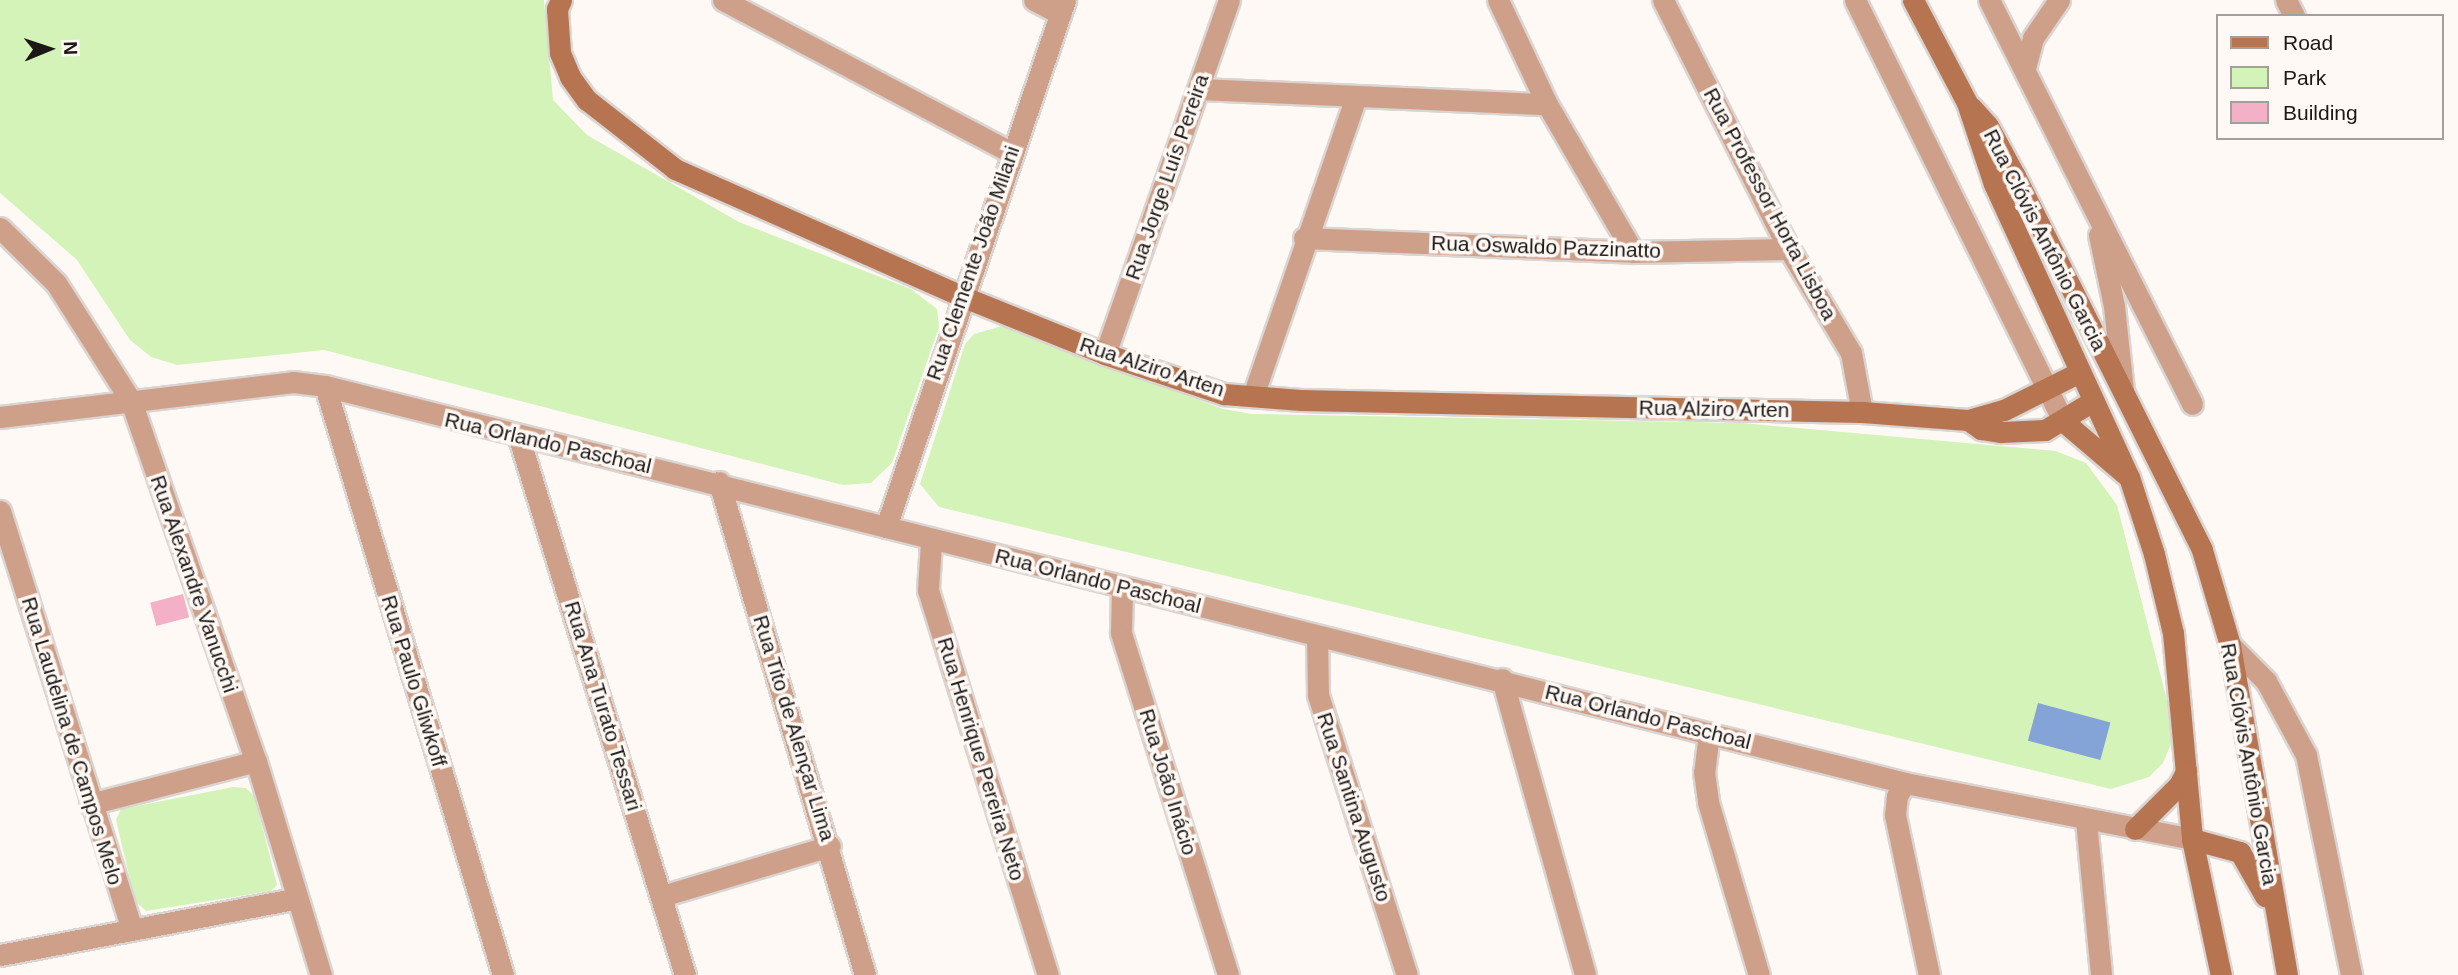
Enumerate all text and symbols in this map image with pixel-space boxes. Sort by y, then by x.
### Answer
north arrow [14,14,84,84]
legend [2216,14,2444,140]
text: Road [2283,31,2333,54]
text: N [60,41,81,55]
text: Park [2283,66,2326,89]
street label: Rua Jorge Luís Pereira [1120,71,1214,283]
street label: Rua Professor Horta Lisboa [1698,84,1842,324]
text: Building [2283,101,2358,124]
street label: Rua Clóvis Antônio Garcia [1978,125,2112,355]
street label: Rua Clemente João Milani [921,142,1025,384]
street label: Rua Oswaldo Pazzinatto [1431,230,1661,264]
street label: Rua Alziro Arten [1075,331,1229,403]
street label: Rua Alziro Arten [1637,395,1791,423]
street label: Rua Orlando Paschoal [442,407,654,479]
street label: Rua Alexandre Vanucchi [145,471,243,697]
street label: Rua Orlando Paschoal [992,543,1204,619]
street label: Rua Paulo Gliwkoff [376,592,452,770]
street label: Rua Laudelina de Campos Melo [16,594,128,888]
street label: Rua Ana Turato Tessari [559,597,647,815]
street label: Rua Tito de Alençar Lima [747,611,841,845]
street label: Rua Henrique Pereira Neto [932,634,1030,884]
street label: Rua Clóvis Antônio Garcia [2215,641,2283,887]
street label: Rua Orlando Paschoal [1542,679,1754,755]
street label: Rua João Inácio [1134,706,1202,858]
street label: Rua Santina Augusto [1311,709,1397,905]

